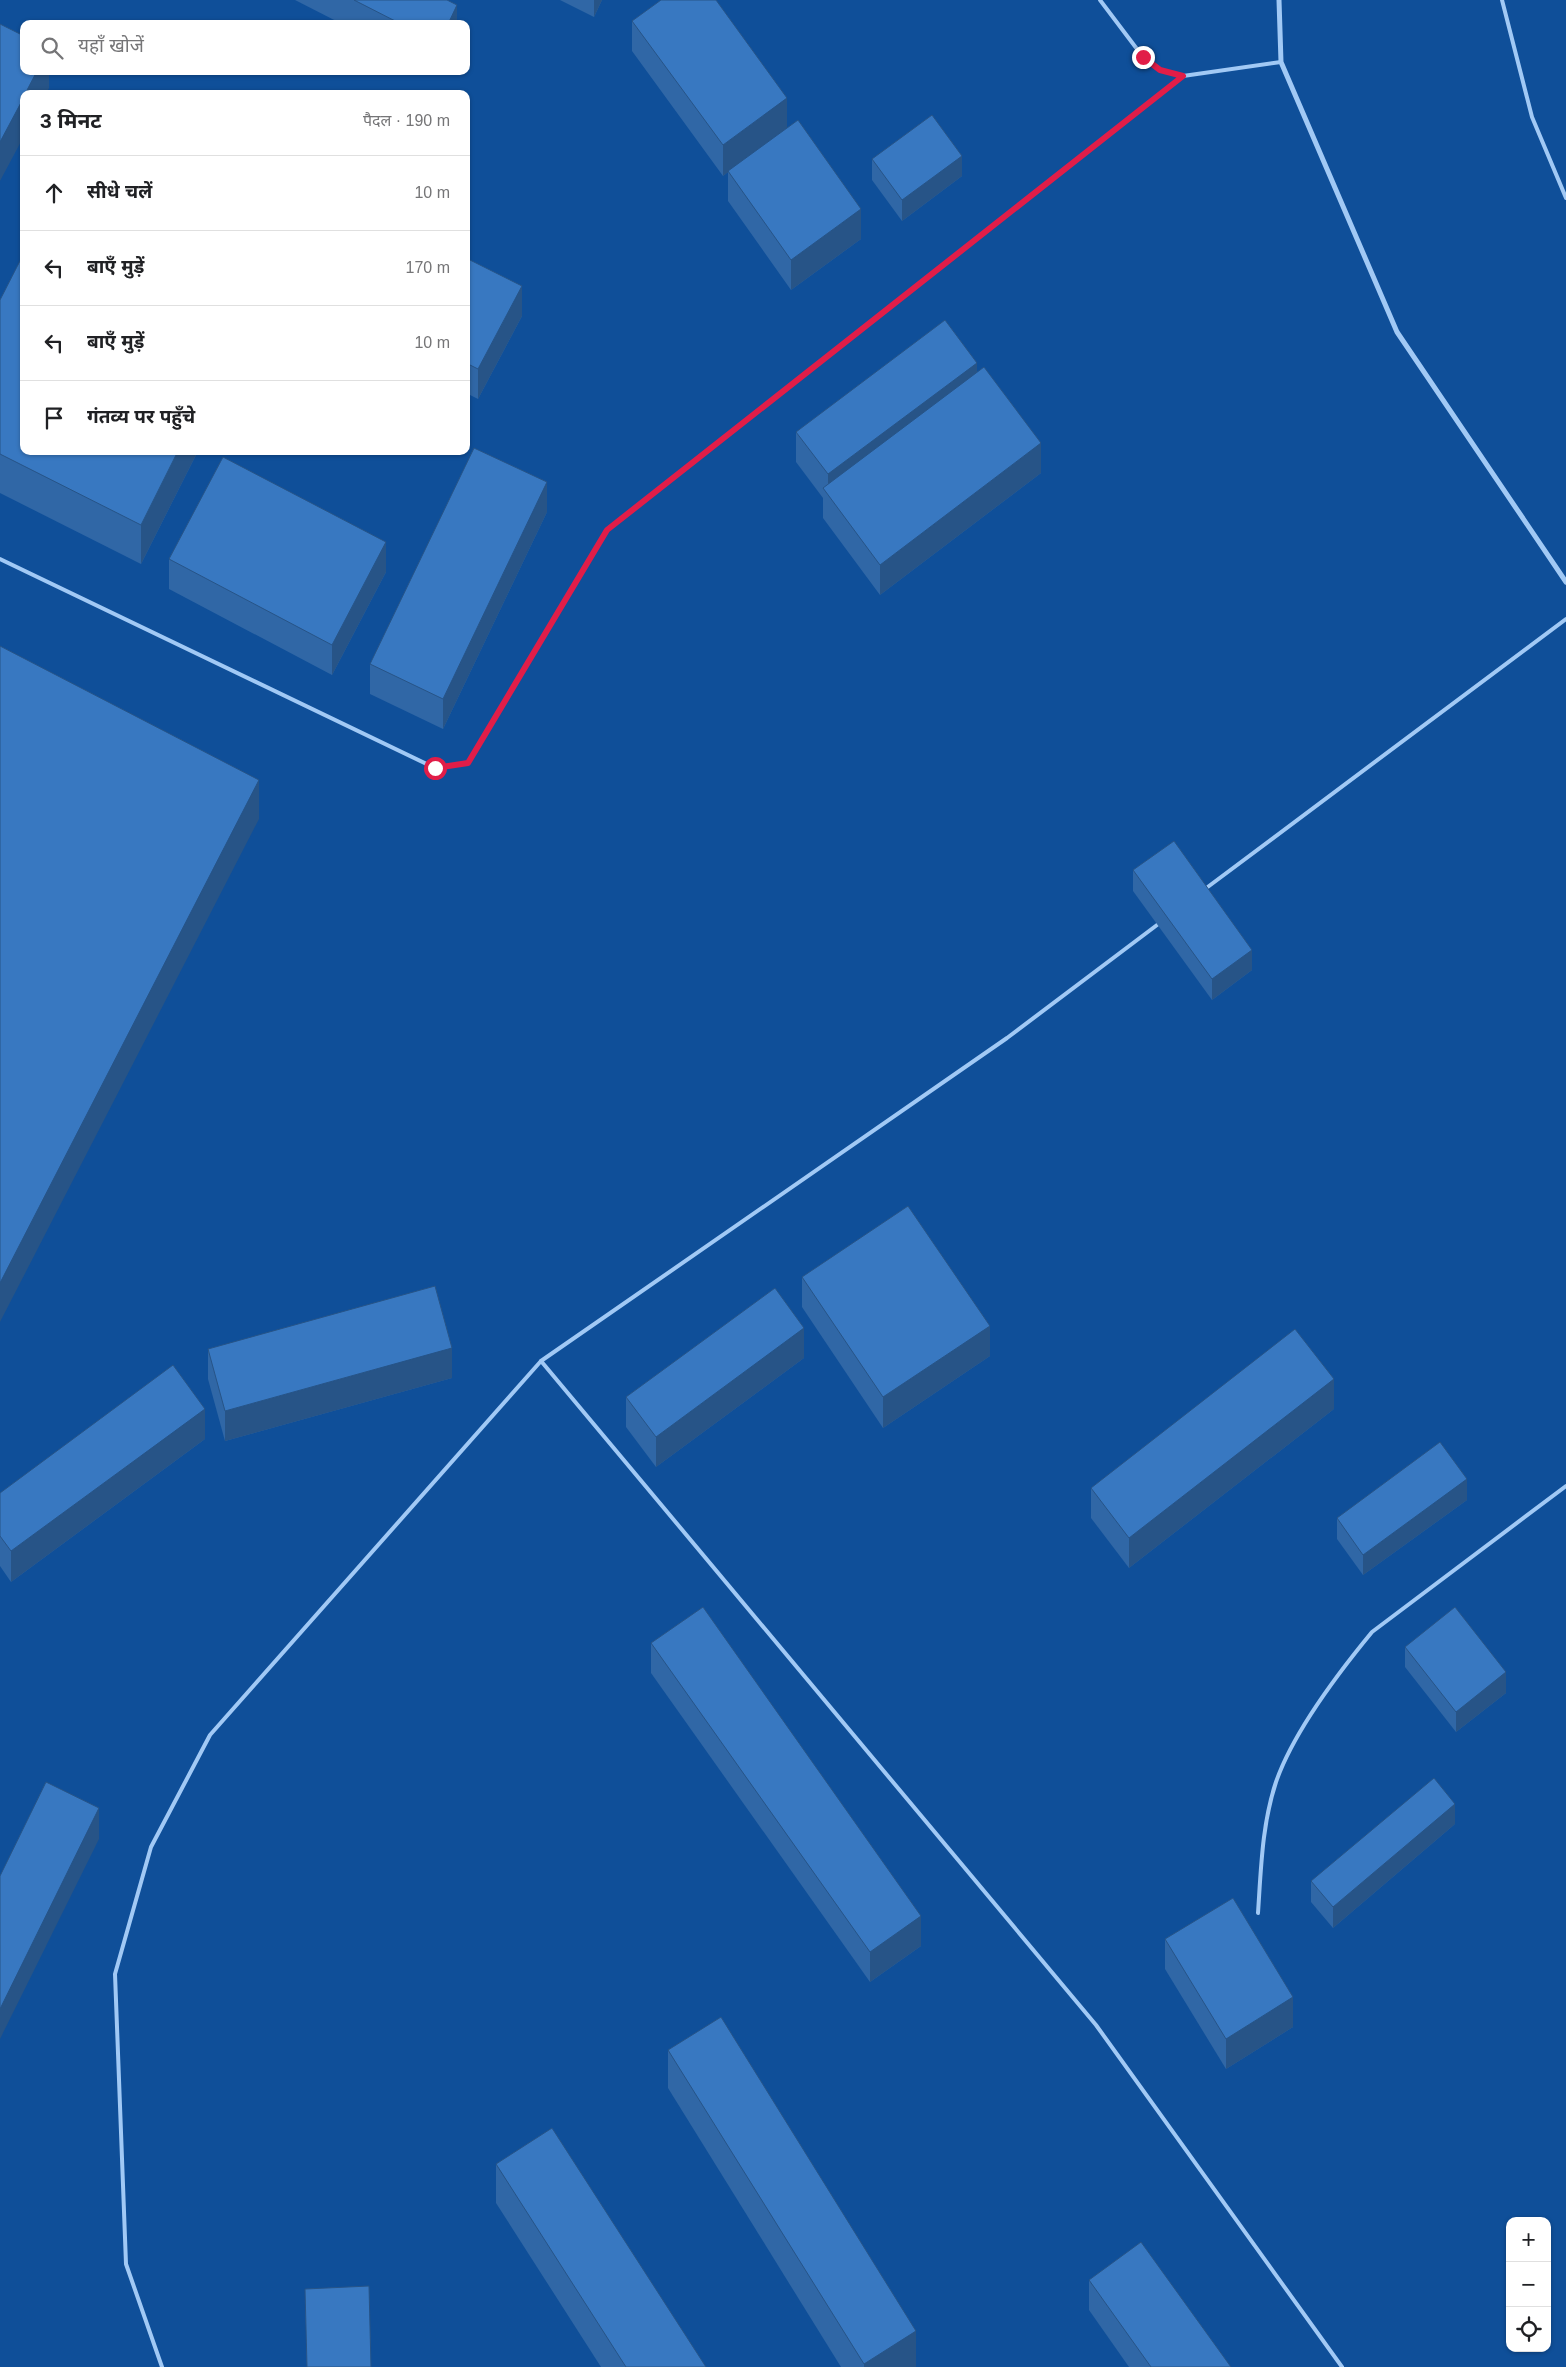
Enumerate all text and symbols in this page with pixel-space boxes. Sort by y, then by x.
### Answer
search box [20,20,470,75]
icon: search [38,34,66,62]
text: यहाँ खोजें [78,35,144,56]
route end [1132,46,1155,69]
text: 3 मिनट [40,109,102,132]
text: पैदल · 190 m [363,112,450,129]
icon: ahead [40,179,68,207]
text: सीधे चलें [87,181,152,202]
text: 10 m [414,184,450,201]
icon: left [40,254,68,282]
text: बाएँ मुड़ें [87,256,144,277]
text: 170 m [406,259,450,276]
icon: left [40,329,68,357]
text: बाएँ मुड़ें [87,331,144,352]
text: 10 m [414,334,450,351]
icon: arrive [40,404,68,432]
text: गंतव्य पर पहुँचे [87,406,195,427]
route start [424,757,447,780]
map controls [1506,2217,1551,2352]
button: + [1506,2217,1551,2262]
button: − [1506,2262,1551,2307]
button: locate [1506,2307,1551,2352]

